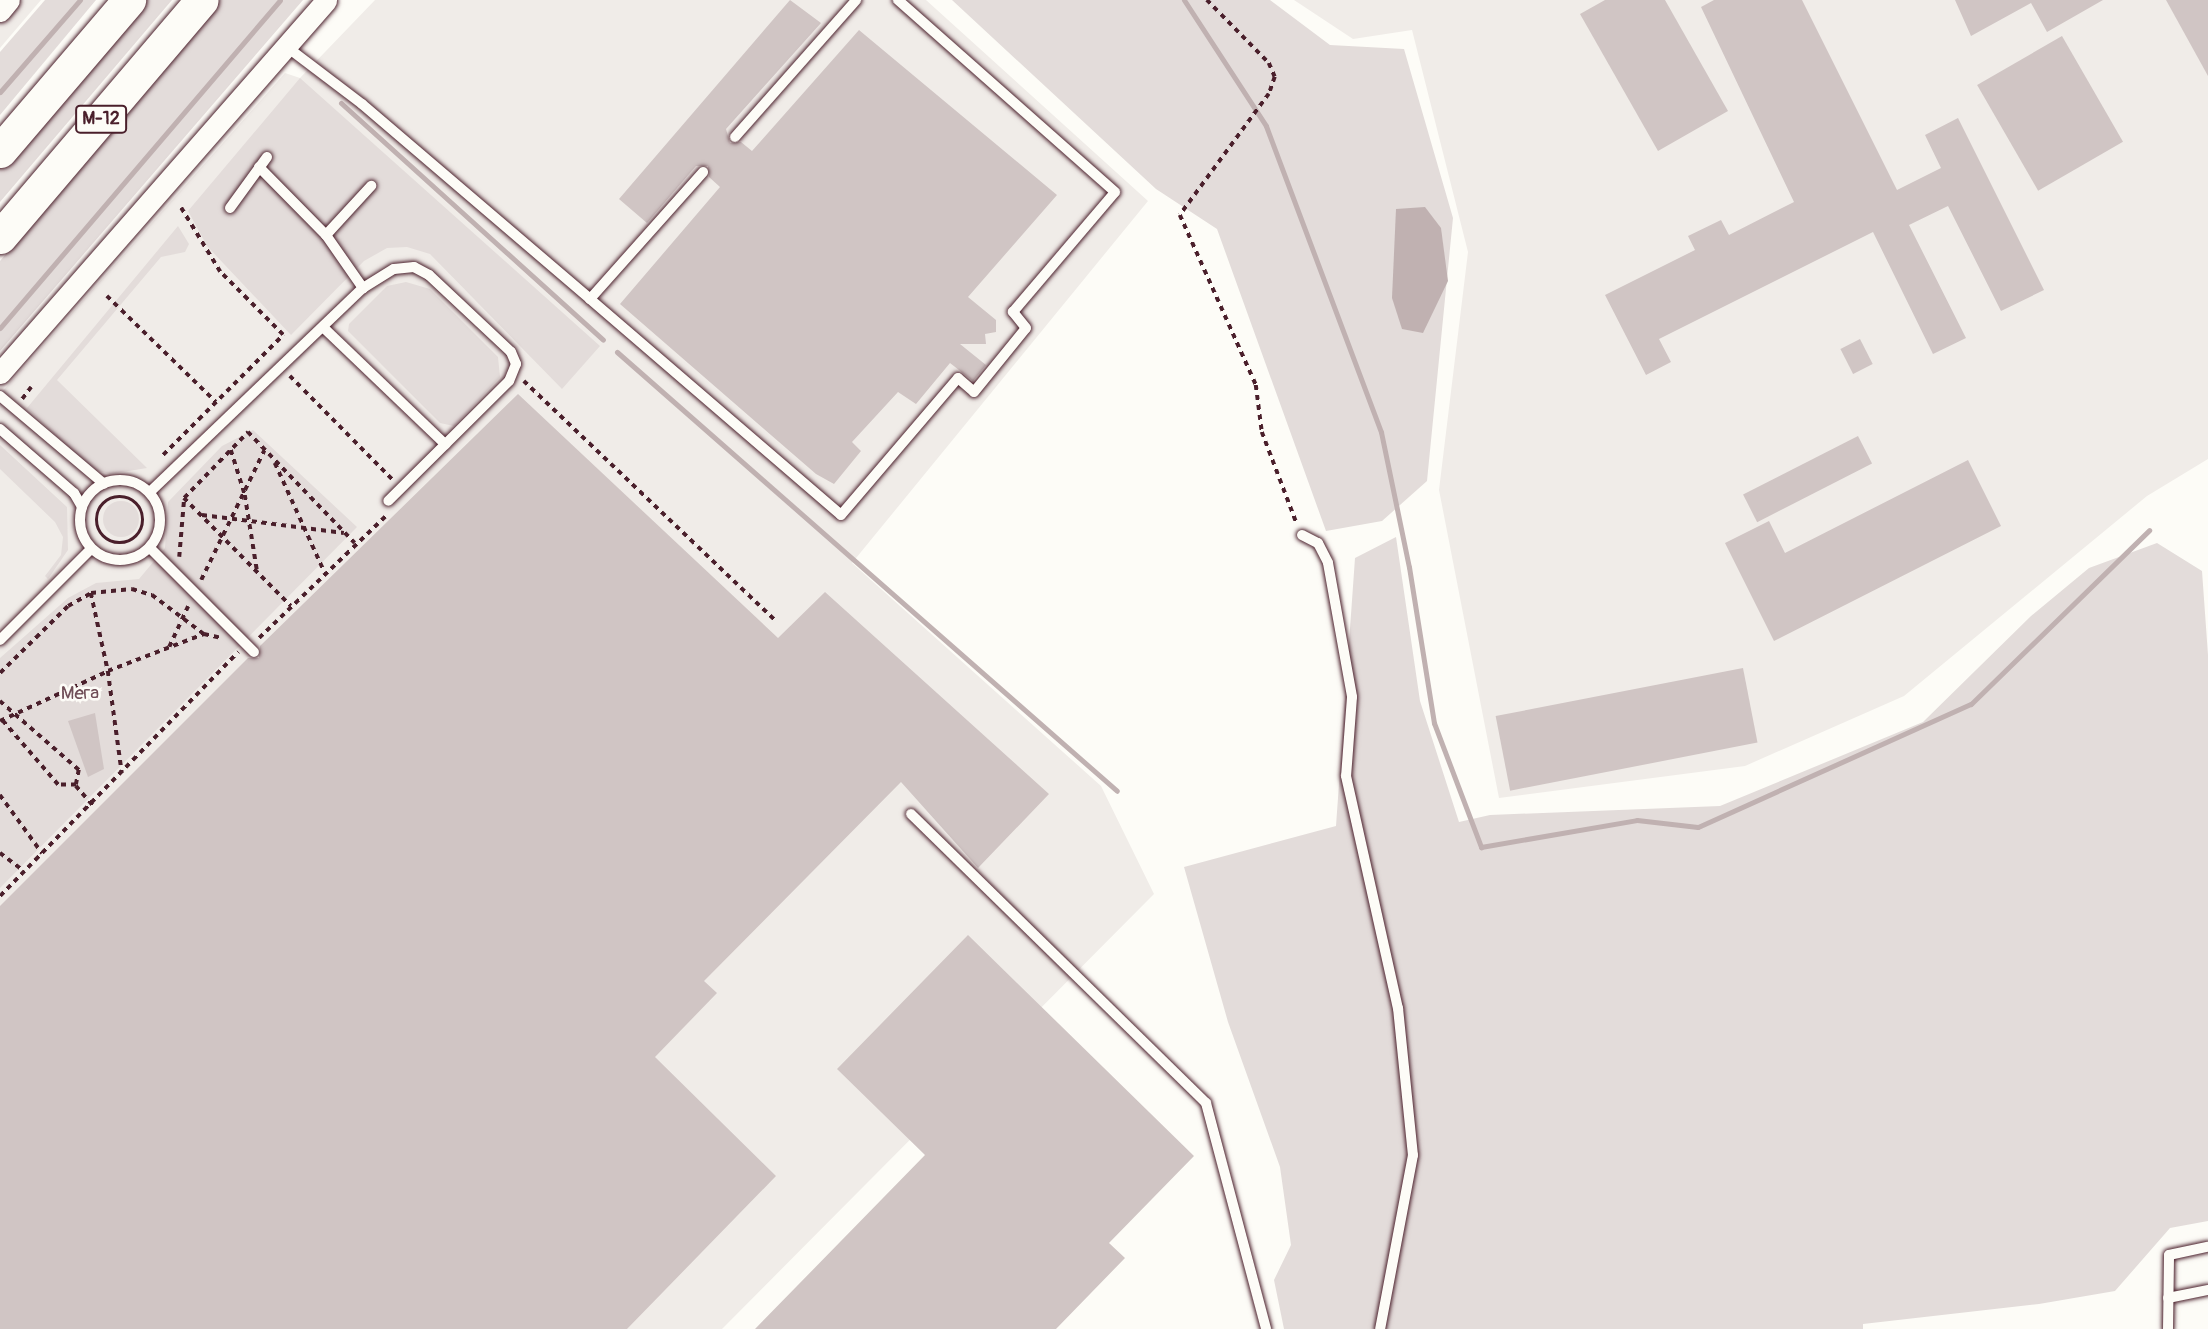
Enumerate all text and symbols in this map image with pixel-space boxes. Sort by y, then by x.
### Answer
road number: М-12 [75,104,127,134]
park label: Мега [61,683,99,705]

